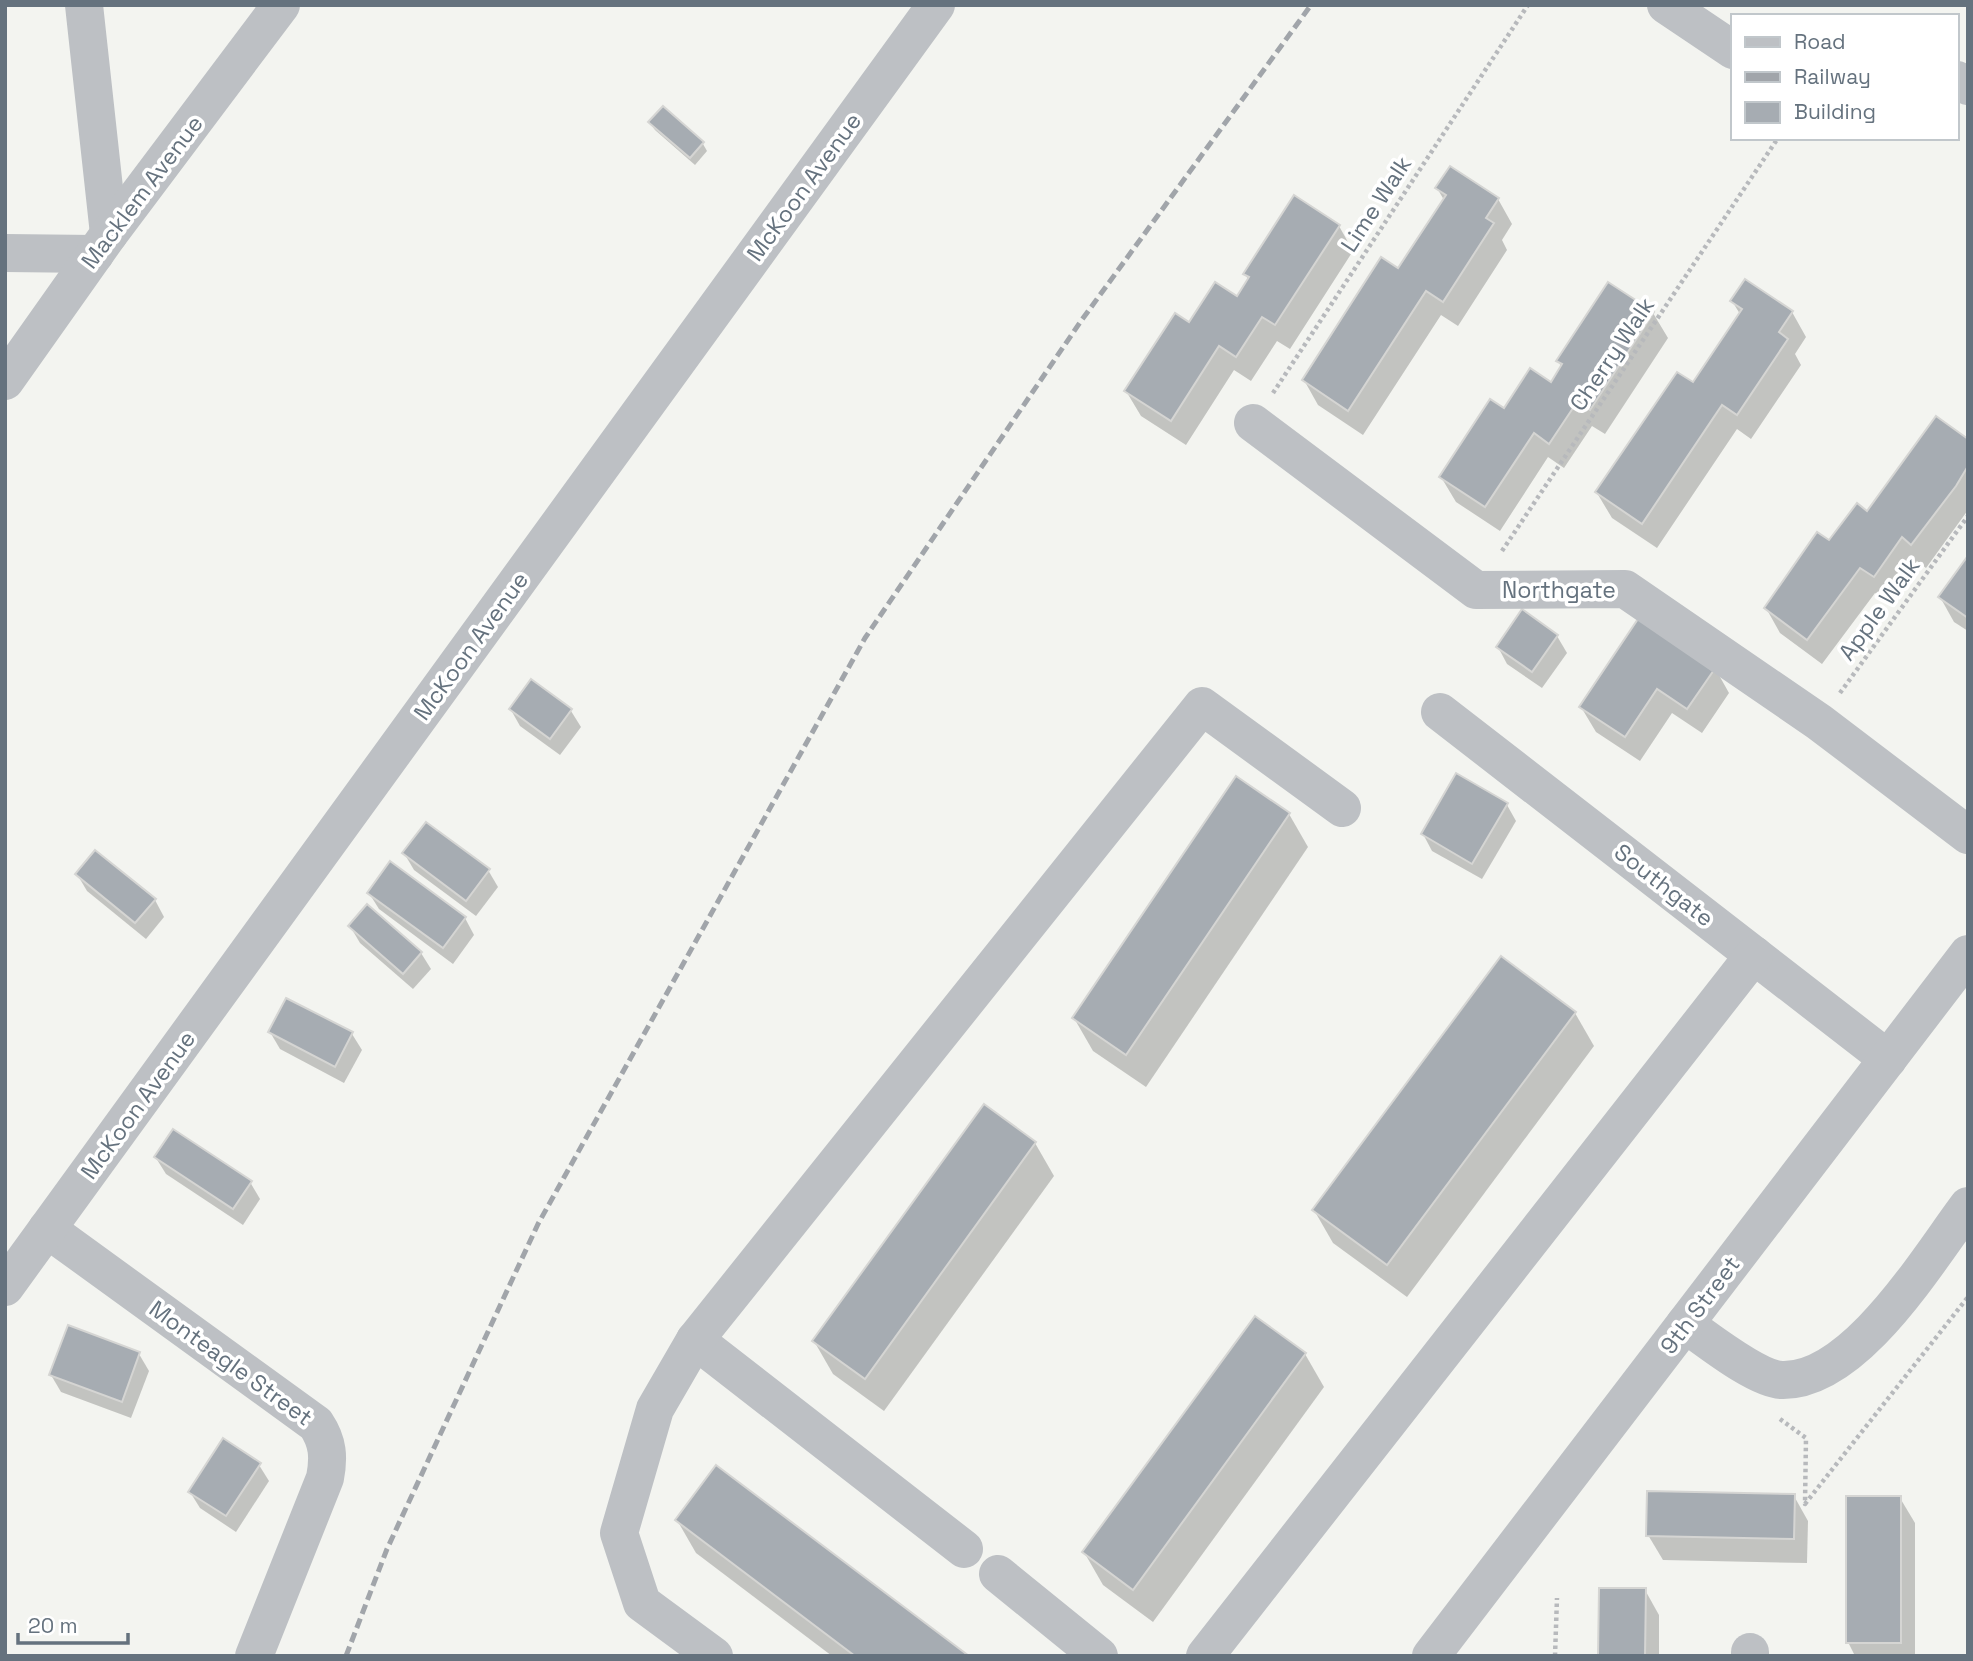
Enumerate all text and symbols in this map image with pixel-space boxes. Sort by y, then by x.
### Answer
legend [1731,14,1959,140]
text: Road [1794,28,1846,55]
text: Railway [1794,63,1871,90]
text: Building [1794,98,1876,125]
street label: McKoon Avenue [740,107,868,267]
street label: Macklem Avenue [74,109,210,275]
street label: Lime Walk [1334,150,1418,258]
street label: Cherry Walk [1563,291,1661,417]
street label: Apple Walk [1832,552,1926,666]
street label: McKoon Avenue [407,566,535,726]
street label: Northgate [1502,575,1616,605]
street label: Southgate [1608,837,1720,933]
street label: McKoon Avenue [74,1025,202,1185]
street label: 9th Street [1653,1250,1747,1360]
street label: Monteagle Street [143,1294,319,1432]
scale bar [18,1602,128,1646]
text: 20 m [28,1612,78,1639]

